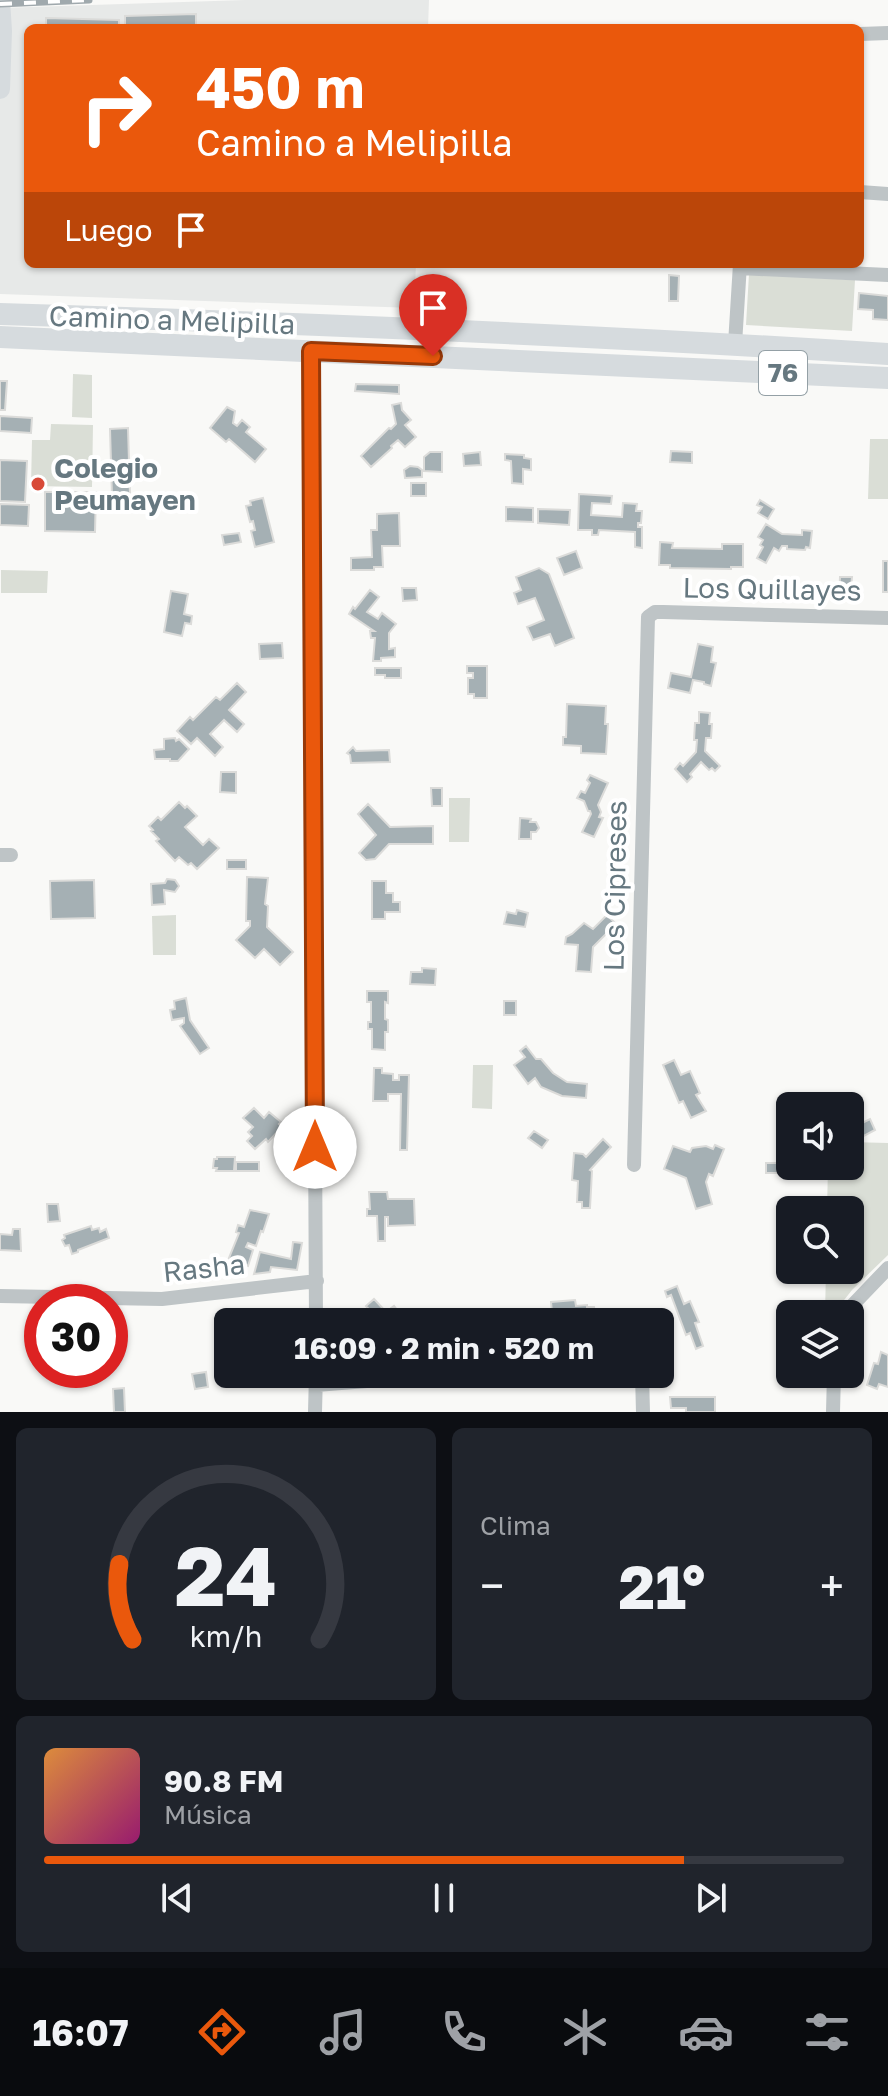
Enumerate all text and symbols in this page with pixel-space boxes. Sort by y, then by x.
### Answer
text: 450 m [196,53,365,120]
icon: right [64,56,168,160]
text: Camino a Melipilla [196,121,513,164]
icon: arrive [169,208,213,252]
text: Luego [64,212,153,248]
pin [399,274,467,356]
icon: arrive [411,286,455,330]
street label: Camino a Melipilla [48,299,296,340]
road number: 76 [759,351,807,395]
place label: Colegio Peumayen [54,451,196,516]
marker: Colegio Peumayen [29,475,47,493]
street label: Los Quillayes [682,570,862,607]
street label: Los Cipreses [597,800,632,972]
map controls [776,1092,864,1388]
button: sound [776,1092,864,1180]
position arrow [273,1105,357,1189]
button: search [776,1196,864,1284]
street label: Rasha [161,1247,247,1288]
speed limit sign: 30 [24,1284,128,1388]
button: layers [776,1300,864,1388]
text: 16:09 · 2 min · 520 m [294,1330,594,1366]
text: Clima [480,1510,551,1541]
text: 24 [175,1524,277,1624]
text: 21° [619,1550,705,1622]
text: − [480,1559,504,1612]
text: + [820,1559,844,1612]
text: km/h [190,1619,262,1653]
text: 90.8 FM [164,1763,283,1799]
text: Música [164,1799,252,1830]
icon: previous [155,1876,199,1920]
icon: pause [422,1876,466,1920]
icon: next [689,1876,733,1920]
icon: directions [194,2004,250,2060]
icon: music [315,2004,371,2060]
icon: phone [436,2004,492,2060]
icon: climate [557,2004,613,2060]
icon: car [678,2004,734,2060]
icon: filters [799,2004,855,2060]
text: 16:07 [33,2011,129,2054]

